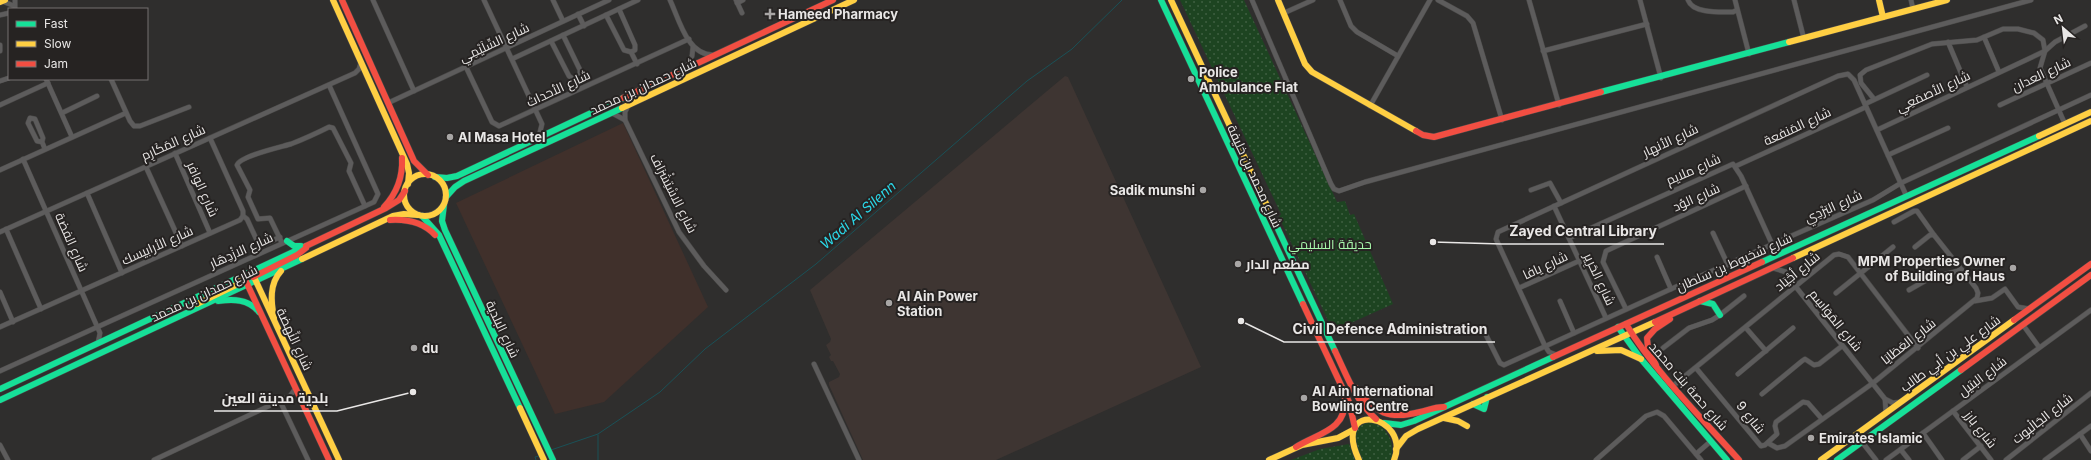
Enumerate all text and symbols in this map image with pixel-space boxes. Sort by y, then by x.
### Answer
place label: Hameed Pharmacy [778,6,898,22]
legend [8,8,148,80]
north arrow [2043,8,2083,48]
marker: Hameed Pharmacy [765,9,775,19]
text: N [2051,11,2065,27]
text: Fast [44,16,68,31]
street label: شارع السِّلَيْمِي [457,19,533,68]
text: Slow [44,36,72,51]
street label: شارع العدان [2009,53,2073,96]
street label: شارع حمدان بن محمد [587,54,699,119]
text: Jam [44,56,68,71]
place label: Police Ambulance Flat [1199,64,1298,95]
street label: شارع الأحداث [524,66,593,111]
street label: شارع الأصمَعِي [1893,67,1974,118]
marker: Police Ambulance Flat [1186,74,1196,84]
street label: شارع المَنفعة [1761,103,1834,149]
street label: شارع الأنهار [1639,120,1701,161]
street label: شارع المَكَارِم [138,121,208,165]
street label: شارع محمد بن خليفة [1223,122,1286,230]
place label: Al Masa Hotel [458,129,545,145]
marker: Al Masa Hotel [445,132,455,142]
street label: شارع الاسْتِشْرَاف [646,150,702,236]
street label: شارع ملايم [1663,150,1724,190]
street label: شارع الوافر [182,158,222,219]
water label: Wadi Al Silenn [816,177,899,252]
street label: شارع الوُد [1670,180,1722,215]
place label: Sadik munshi [1110,182,1195,198]
marker: Sadik munshi [1198,185,1208,195]
street label: شارع البَرْدِي [1802,186,1866,229]
street label: شارع الفضة [51,210,92,274]
callout: Zayed Central Library [1501,218,1664,244]
street label: شارع الأرابيسك [119,222,196,269]
text: Zayed Central Library [1509,222,1657,239]
street label: شارع الازْدِهَار [206,229,276,272]
street label: شارع شخبوط بن سلطان [1673,229,1795,296]
park label: حديقة السليمي [1288,236,1372,255]
street label: شارع يافا [1520,248,1570,283]
street label: شارع أجْيَاد [1771,248,1823,295]
street label: شارع الحَرِير [1579,249,1619,308]
place label: MPM Properties Owner of Building of Haus [1858,253,2006,284]
place label: مطعم الدار [1245,256,1310,274]
marker: مطعم الدار [1233,259,1243,269]
street label: شارع حمدان بن محمد [148,261,260,326]
marker: MPM Properties Owner of Building of Haus [2008,263,2018,273]
street label: شارع المَوَاسِم [1805,286,1866,355]
place label: Al Ain Power Station [897,288,978,319]
street label: شارع البلدية [482,298,523,361]
marker: Al Ain Power Station [884,298,894,308]
street label: شارع النَّهضة [273,305,316,373]
street label: شارع علي بن أبي طالب [1897,311,2005,397]
street label: شارع العَطَايَا [1877,315,1939,368]
callout: Civil Defence Administration [1284,316,1495,342]
text: Civil Defence Administration [1293,320,1487,337]
street label: شارع حصة بنت محمد [1646,339,1732,434]
place label: du [422,340,438,356]
marker: du [409,343,419,353]
street label: شارع البتيل [1955,353,2010,400]
place label: Al Ain International Bowling Centre [1312,383,1433,414]
callout: بلدية مدينة العين [214,385,337,411]
text: بلدية مدينة العين [222,389,328,407]
street label: شارع الجَالْبوت [2008,389,2076,447]
marker: Al Ain International Bowling Centre [1299,393,1309,403]
street label: شارع 9 [1732,398,1769,437]
street label: شارع بارز [1960,406,2001,451]
place label: Emirates Islamic [1819,430,1923,446]
marker: Emirates Islamic [1806,433,1816,443]

